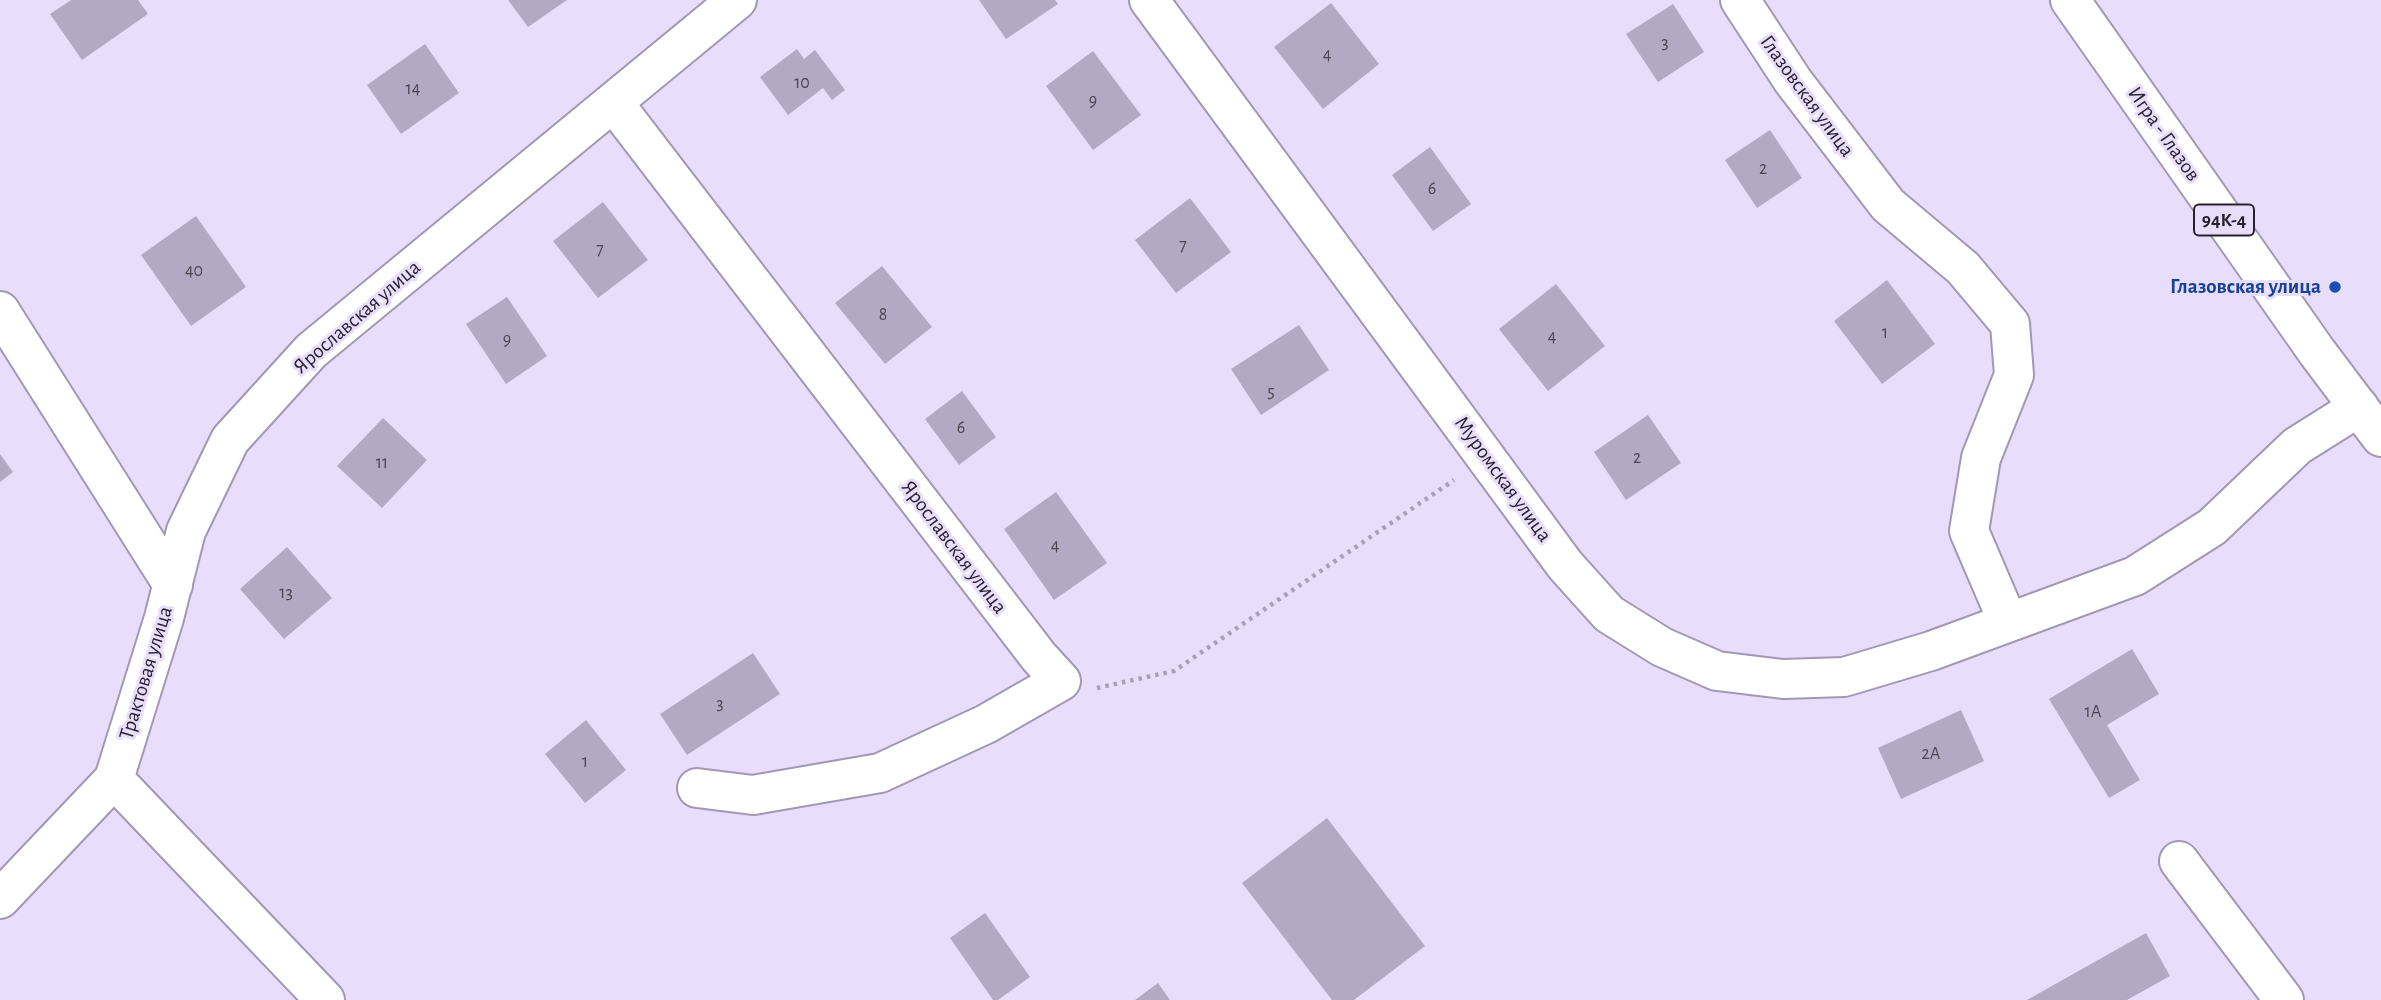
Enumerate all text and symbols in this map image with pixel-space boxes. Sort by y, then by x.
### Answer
street label: Глазовская улица [1754,30,1860,162]
house number: 3 [1661,32,1669,54]
house number: 4 [1323,44,1331,66]
house number: 10 [794,72,810,94]
house number: 14 [406,78,420,100]
street label: Игра - Глазов [2122,82,2206,186]
house number: 9 [1089,90,1097,112]
house number: 2 [1759,158,1767,180]
house number: 6 [1428,178,1436,200]
road number: 94К-4 [2194,204,2254,235]
house number: 7 [1179,235,1187,257]
house number: 7 [596,239,604,261]
street label: Ярославская улица [288,255,426,379]
house number: 40 [185,260,203,282]
place label: Глазовская улица [2170,274,2321,300]
marker: Глазовская улица [2327,279,2343,295]
house number: 8 [879,304,887,326]
house number: 1 [1882,322,1888,344]
house number: 4 [1548,326,1556,348]
house number: 9 [503,329,511,351]
house number: 5 [1267,381,1275,403]
street label: Муромская улица [1449,411,1557,547]
house number: 6 [957,417,965,439]
house number: 2 [1633,447,1641,469]
house number: 11 [376,452,388,474]
street label: Ярославская улица [896,475,1012,619]
house number: 4 [1051,535,1059,557]
house number: 13 [279,582,293,604]
street label: Трактовая улица [114,603,178,743]
house number: 3 [716,693,724,715]
house number: 1А [2085,701,2101,723]
house number: 2А [1922,743,1940,765]
house number: 1 [582,751,588,773]

